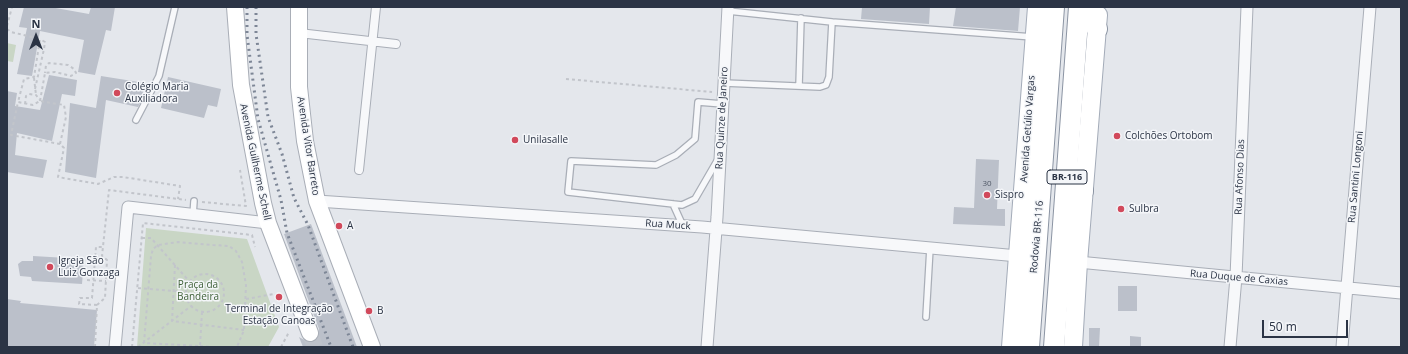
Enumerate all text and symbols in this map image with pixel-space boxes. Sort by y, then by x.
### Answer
north arrow [16,16,56,56]
text: N [32,16,40,31]
street label: Rua Quinze de Janeiro [713,66,731,170]
street label: Avenida Getúlio Vargas [1018,75,1038,183]
place label: Colégio Maria Auxiliadora [125,81,189,104]
marker: Colégio Maria Auxiliadora [112,88,122,98]
street label: Avenida Vitor Barreto [294,96,322,196]
street label: Avenida Guilherme Schell [237,103,273,221]
place label: Colchões Ortobom [1125,130,1213,142]
street label: Rua Santini Longoni [1346,130,1366,224]
marker: Colchões Ortobom [1112,131,1122,141]
place label: Unilasalle [523,134,568,146]
marker: Unilasalle [510,135,520,145]
street label: Rua Afonso Dias [1233,139,1247,215]
road number: BR-116 [1047,170,1087,184]
house number: 30 [982,179,992,189]
place label: Sispro [995,189,1024,201]
marker: Sispro [982,190,992,200]
street label: Rodovia BR-116 [1028,200,1046,274]
place label: Sulbra [1129,203,1159,215]
marker: Sulbra [1116,204,1126,214]
street label: Rua Muck [645,217,691,233]
place label: A [347,220,353,232]
marker: A [334,221,344,231]
place label: Igreja São Luiz Gonzaga [58,255,120,278]
marker: Igreja São Luiz Gonzaga [45,262,55,272]
street label: Rua Duque de Caxias [1189,268,1289,288]
park label: Praça da Bandeira [177,279,219,302]
marker: Terminal de Integração Estação Canoas [274,292,284,302]
place label: Terminal de Integração Estação Canoas [225,303,333,326]
place label: B [377,305,383,317]
marker: B [364,306,374,316]
scale bar [1264,312,1350,338]
text: 50 m [1269,318,1297,335]

